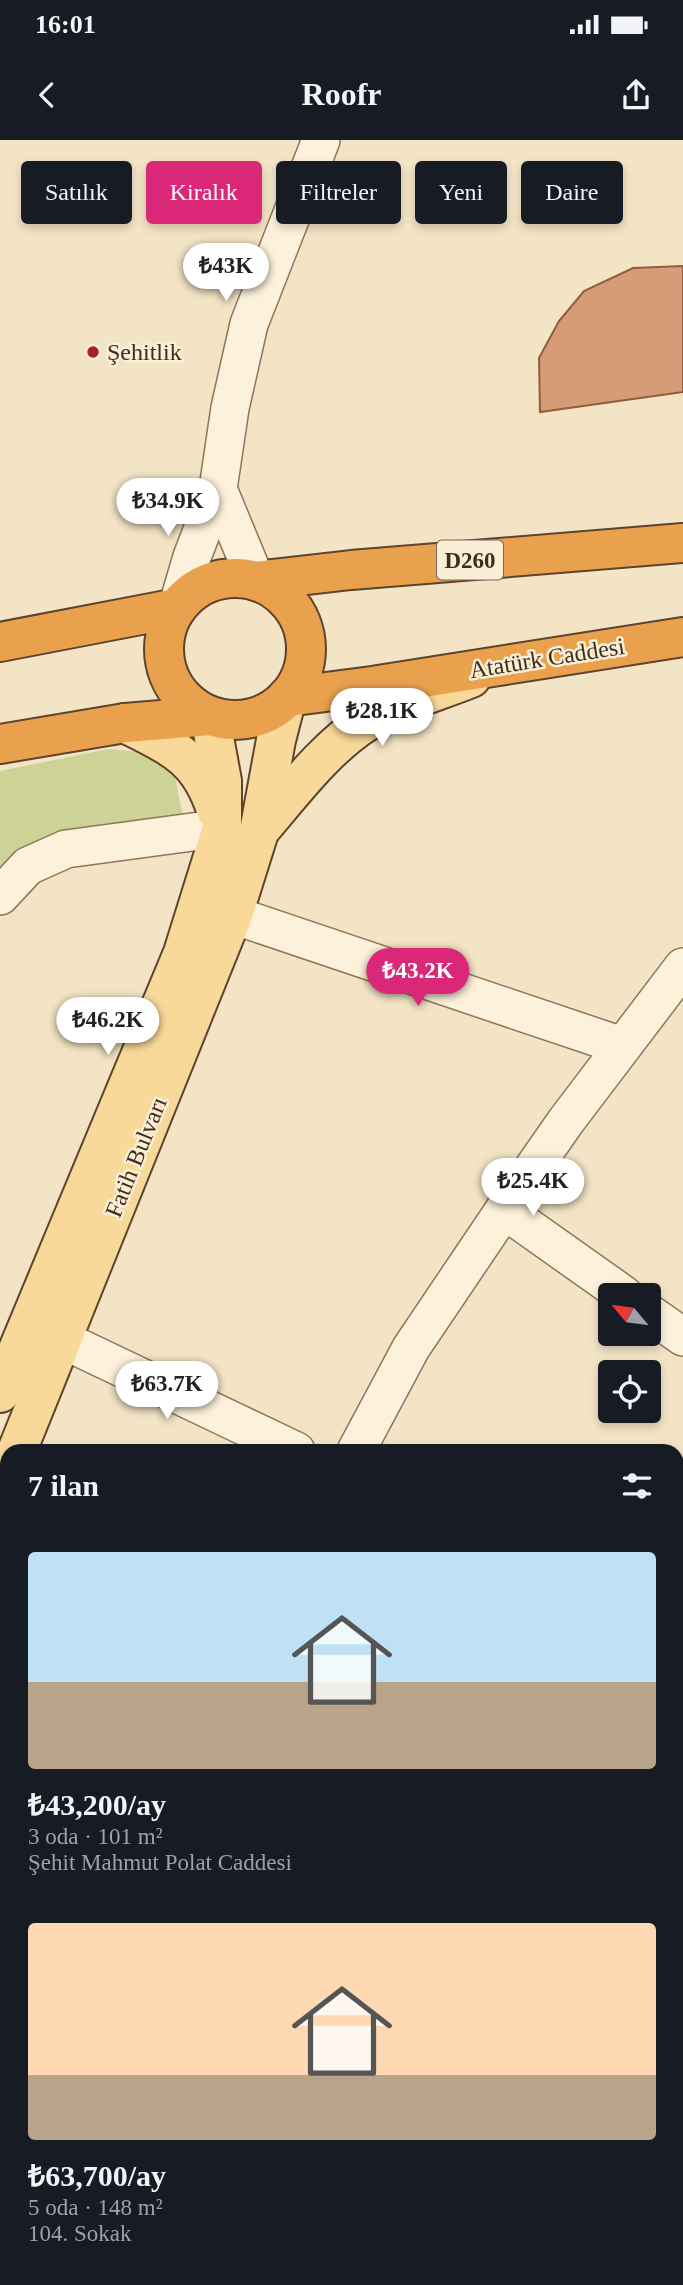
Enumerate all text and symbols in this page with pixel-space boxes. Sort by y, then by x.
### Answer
text: 16:01 [35,10,96,39]
icon: back [28,76,66,114]
text: Roofr [302,76,381,112]
icon: share [617,76,655,114]
chip: Satılık [21,161,132,224]
chip: Kiralık [146,161,262,224]
chip: Filtreler [276,161,401,224]
chip: Yeni [415,161,507,224]
chip: Daire [521,161,623,224]
pin: ₺43K [185,244,267,303]
text: ₺43K [199,253,253,278]
place label: Şehitlik [107,339,182,365]
marker: Şehitlik [85,344,101,360]
pin: ₺34.9K [111,478,225,538]
text: ₺34.9K [132,488,204,513]
road number: D260 [437,540,503,580]
street label: Atatürk Caddesi [468,633,627,683]
pin: ₺28.1K [325,688,439,748]
text: ₺28.1K [346,698,418,723]
pin: ₺43.2K [361,948,475,1008]
text: ₺43.2K [382,958,454,983]
pin: ₺46.2K [51,998,165,1057]
text: ₺46.2K [72,1007,144,1032]
street label: Fatih Bulvarı [100,1093,172,1221]
pin: ₺25.4K [476,1158,590,1218]
text: ₺25.4K [497,1168,569,1193]
north arrow [598,1283,662,1346]
map controls [598,1283,661,1423]
button: locate [598,1360,661,1423]
pin: ₺63.7K [110,1362,224,1421]
text: ₺63.7K [131,1371,203,1396]
icon: filters [618,1467,656,1505]
text: 7 ilan [28,1469,99,1502]
icon: home [279,1597,405,1723]
text: ₺43,200/ay [28,1788,166,1821]
text: 3 oda · 101 m² [28,1824,163,1849]
text: Şehit Mahmut Polat Caddesi [28,1850,292,1875]
icon: home [279,1968,405,2094]
text: ₺63,700/ay [28,2159,166,2192]
text: 5 oda · 148 m² [28,2195,163,2220]
text: 104. Sokak [28,2221,132,2246]

